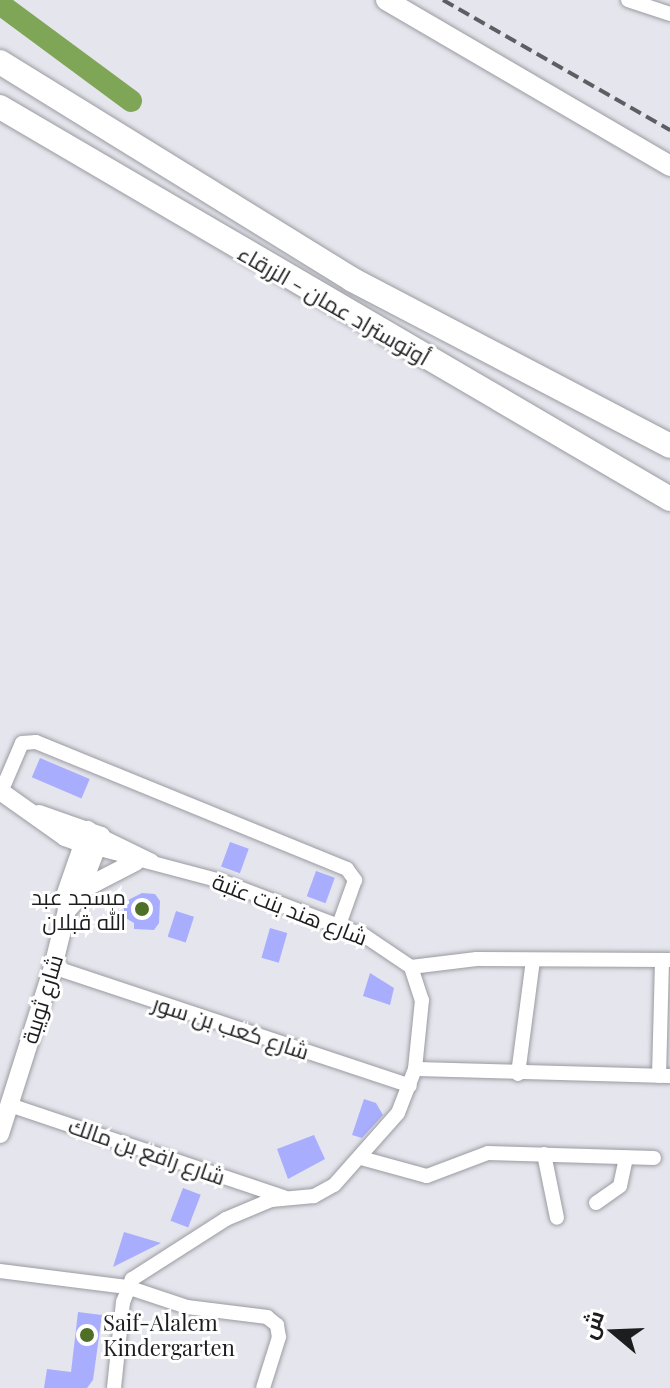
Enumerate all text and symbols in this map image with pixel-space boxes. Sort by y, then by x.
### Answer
street label: أوتوستراد عمان - الزرقاء [233,239,435,371]
street label: شارع هند بنت عتبة [209,867,371,951]
place label: مسجد عبد الله قبلان [31,883,126,934]
marker: مسجد عبد الله قبلان [133,900,151,918]
street label: شارع ثويبة [16,951,68,1047]
street label: شارع كعب بن سور [150,989,312,1065]
street label: شارع رافع بن مالك [65,1112,229,1190]
north arrow [574,1292,654,1372]
text: ش [573,1306,610,1342]
place label: Saif-Alalem Kindergarten [103,1309,235,1360]
marker: Saif-Alalem Kindergarten [78,1326,96,1344]

